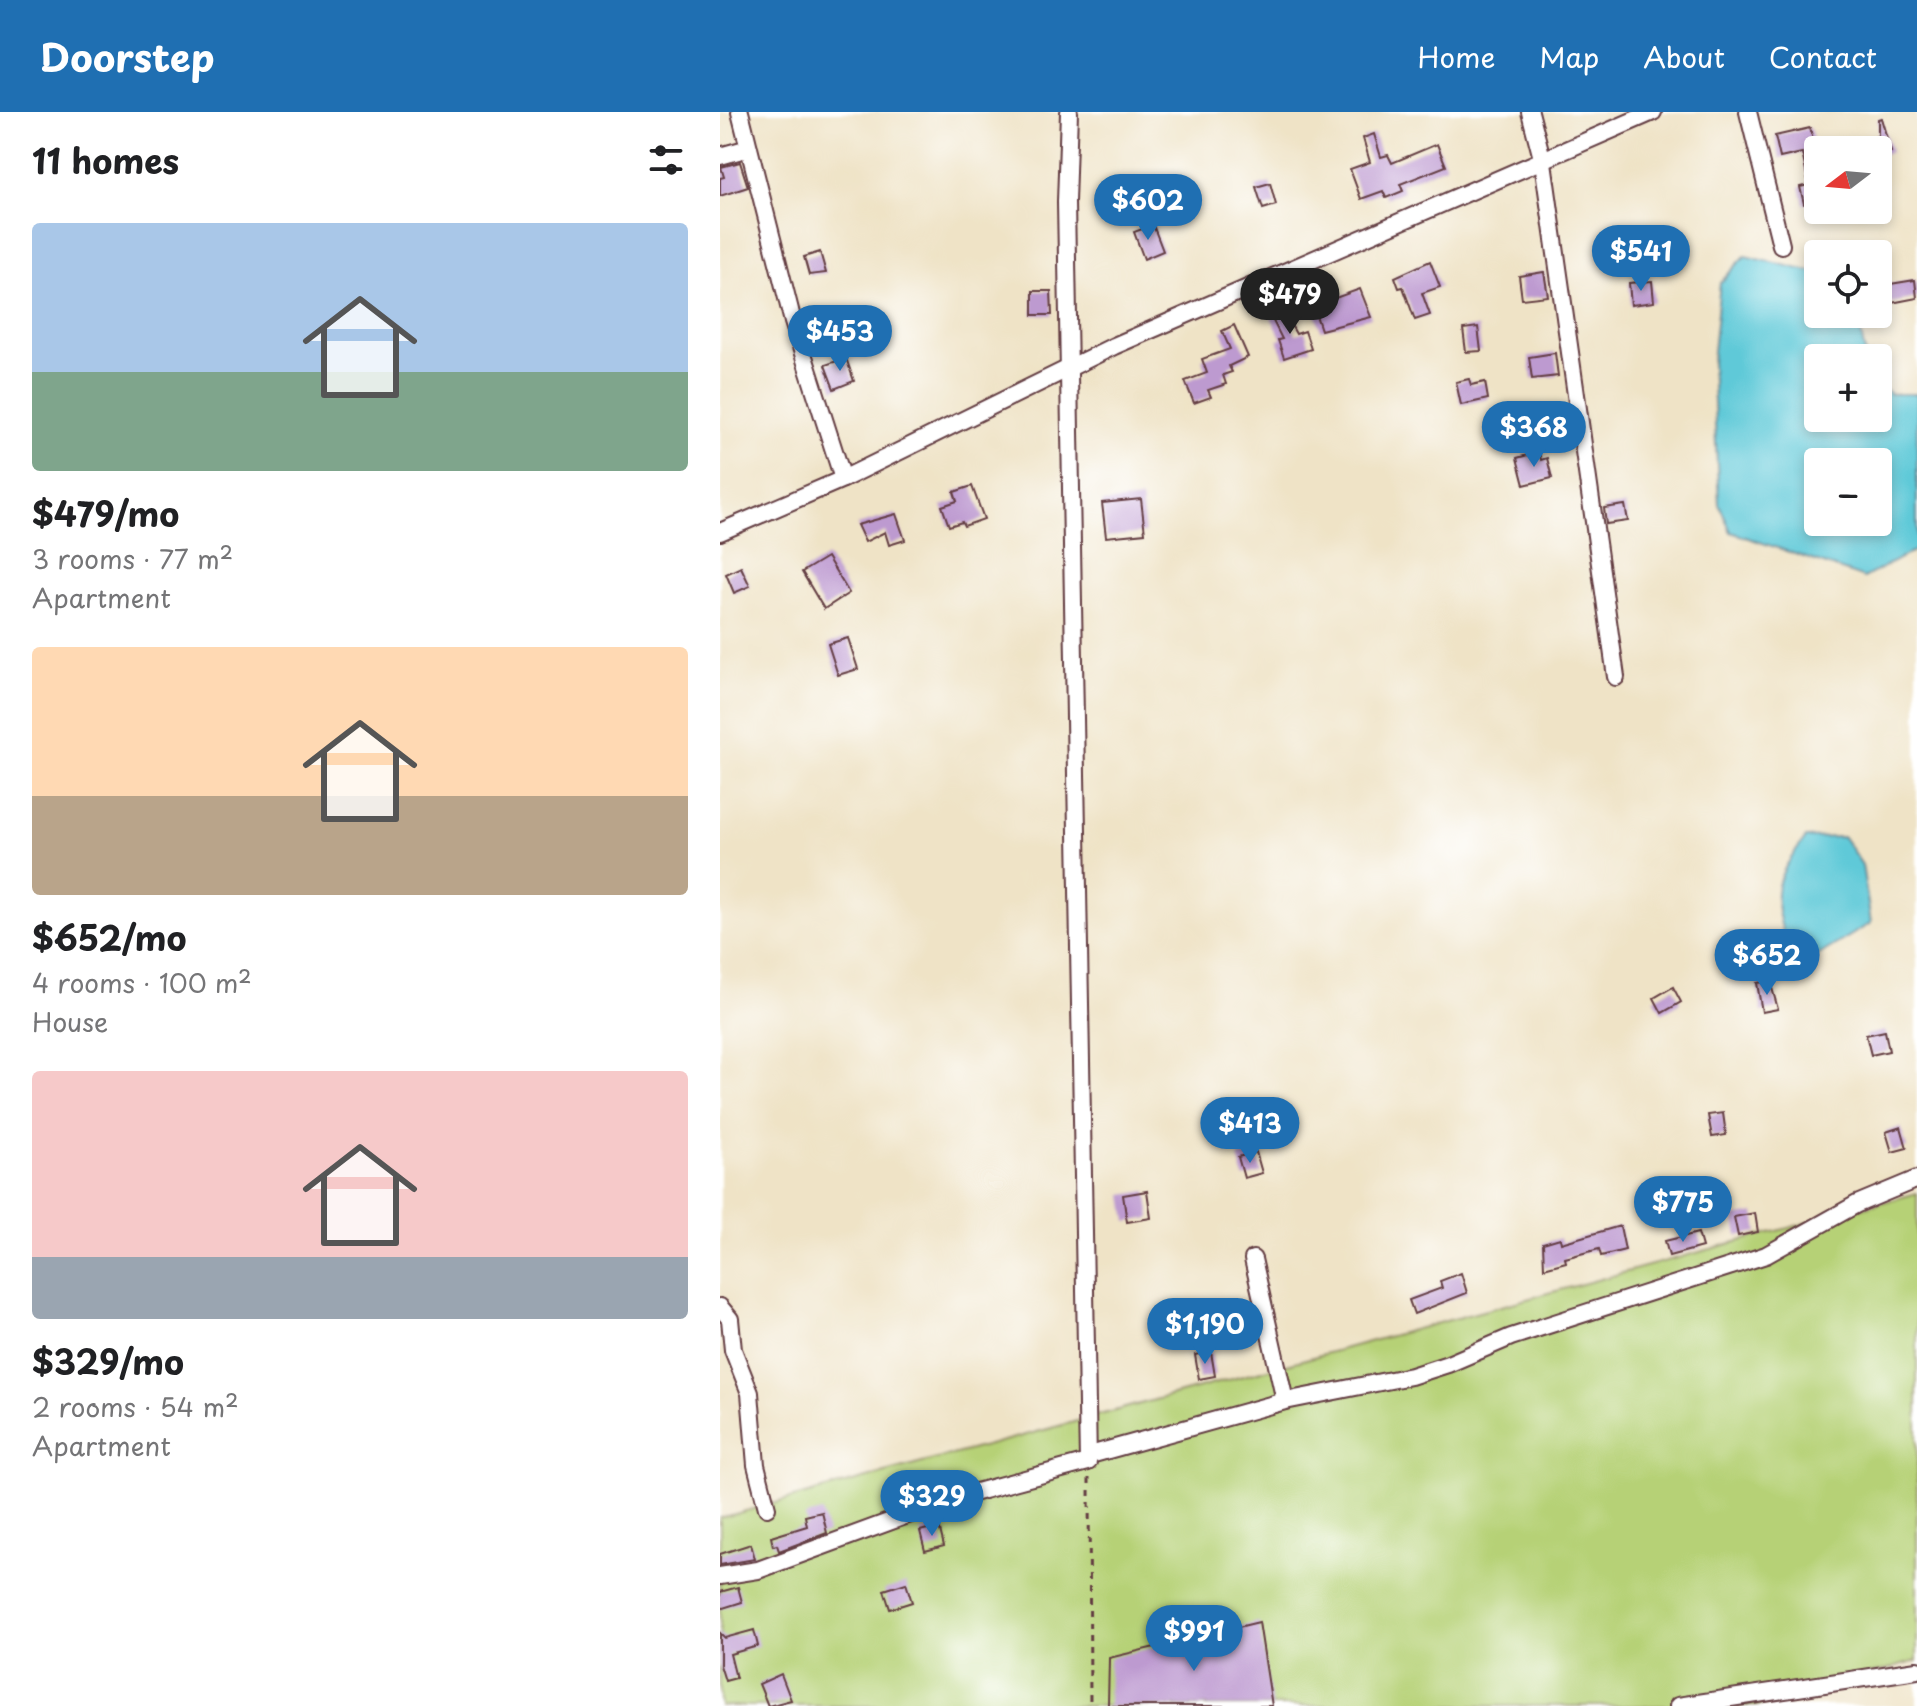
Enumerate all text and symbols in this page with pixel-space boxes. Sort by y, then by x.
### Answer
text: Doorstep [40,28,215,85]
text: Home [1417,35,1495,78]
text: Map [1539,35,1599,78]
text: About [1643,35,1725,78]
text: Contact [1769,35,1877,78]
text: 11 homes [32,134,179,186]
north arrow [1804,136,1892,224]
map controls [1804,136,1892,536]
icon: filters [644,138,688,182]
pin: $602 [1101,174,1195,242]
text: $602 [1112,180,1184,219]
pin: $541 [1594,225,1688,293]
text: $541 [1610,231,1672,270]
button: locate [1804,240,1892,328]
pin: $479 [1243,268,1337,336]
text: $479 [1258,274,1322,313]
icon: home [288,275,432,419]
pin: $453 [793,305,887,373]
text: $453 [806,311,874,350]
button: + [1804,344,1892,432]
pin: $368 [1487,401,1581,469]
text: $368 [1500,407,1568,446]
button: − [1804,448,1892,536]
text: $479/mo [32,487,179,539]
text: 3 rooms · 77 m² [32,539,233,578]
text: Apartment [32,578,171,617]
icon: home [288,699,432,843]
text: $652/mo [32,911,186,963]
pin: $652 [1720,929,1814,997]
text: $652 [1733,935,1801,974]
text: 4 rooms · 100 m² [32,963,252,1002]
text: House [32,1002,108,1041]
pin: $413 [1203,1097,1297,1165]
text: $413 [1218,1103,1282,1142]
icon: home [288,1123,432,1267]
pin: $775 [1636,1176,1730,1244]
text: $775 [1652,1182,1714,1221]
pin: $1,190 [1140,1298,1270,1366]
text: $1,190 [1165,1304,1245,1343]
text: $329/mo [32,1335,184,1387]
text: 2 rooms · 54 m² [32,1387,239,1426]
text: Apartment [32,1426,171,1465]
pin: $329 [885,1470,979,1538]
text: $329 [899,1476,965,1515]
pin: $991 [1147,1605,1241,1673]
text: $991 [1164,1611,1224,1650]

